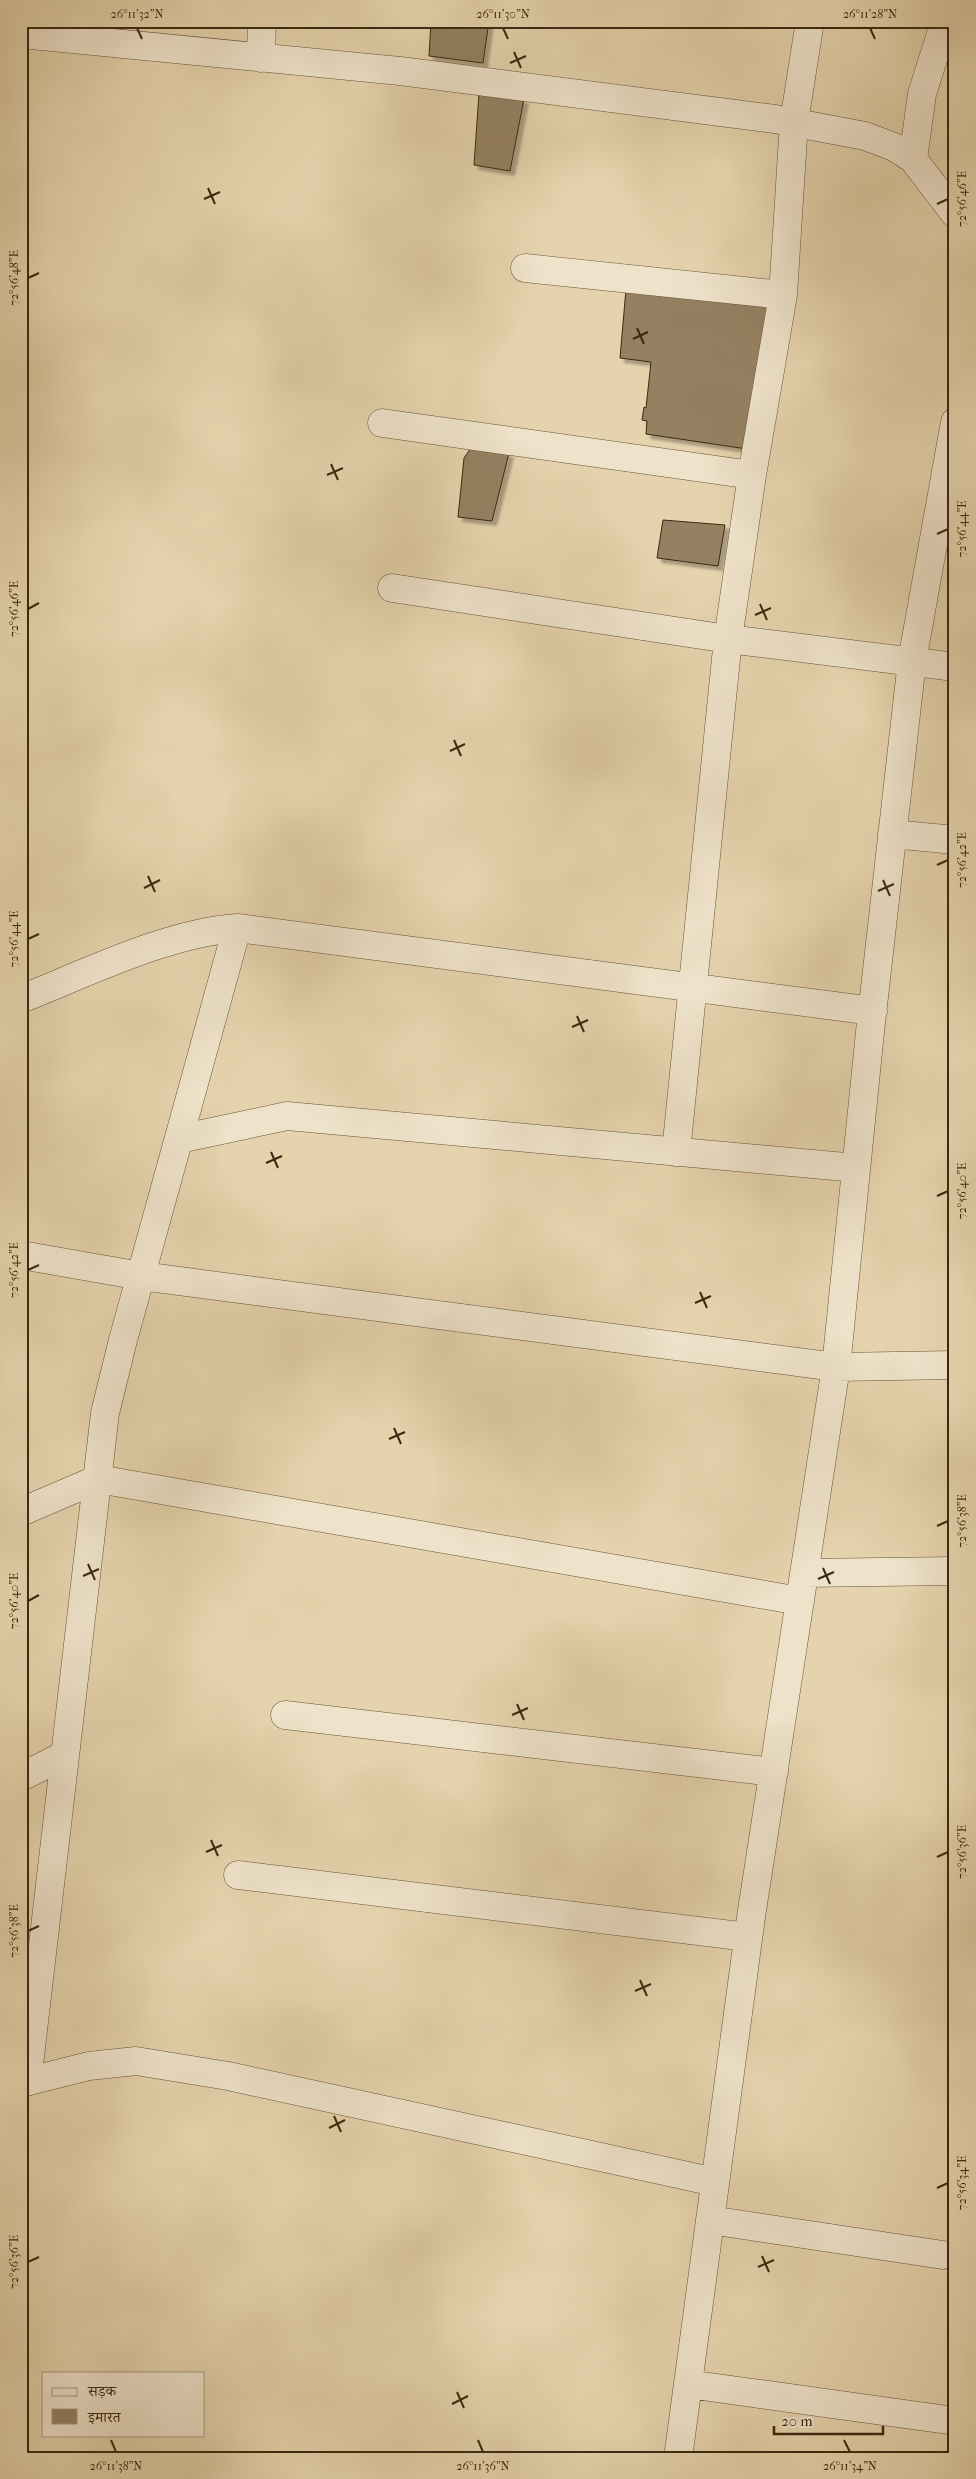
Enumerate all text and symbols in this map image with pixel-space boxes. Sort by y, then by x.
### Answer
text: 26°11'32"N [110,7,164,21]
text: 26°11'30"N [476,7,530,21]
text: 26°11'28"N [843,7,897,21]
text: 72°56'46"E [955,171,969,227]
text: 72°56'48"E [7,250,21,306]
text: 72°56'44"E [955,501,969,557]
text: 72°56'46"E [7,581,21,637]
text: 72°56'42"E [955,832,969,888]
text: 72°56'44"E [7,911,21,967]
text: 72°56'40"E [955,1163,969,1219]
text: 72°56'42"E [7,1242,21,1298]
text: 72°56'38"E [955,1494,969,1548]
text: 72°56'40"E [7,1573,21,1629]
text: 72°56'36"E [955,1825,969,1879]
text: 72°56'38"E [7,1904,21,1958]
text: 72°56'34"E [955,2156,969,2210]
text: 72°56'36"E [7,2235,21,2289]
legend [42,2372,205,2436]
text: सड़क [87,2382,117,2400]
scale bar [774,2404,882,2436]
text: इमारत [87,2408,122,2426]
text: 20 m [781,2412,813,2430]
text: 26°11'38"N [90,2459,142,2473]
text: 26°11'36"N [456,2459,510,2473]
text: 26°11'34"N [823,2459,877,2473]

